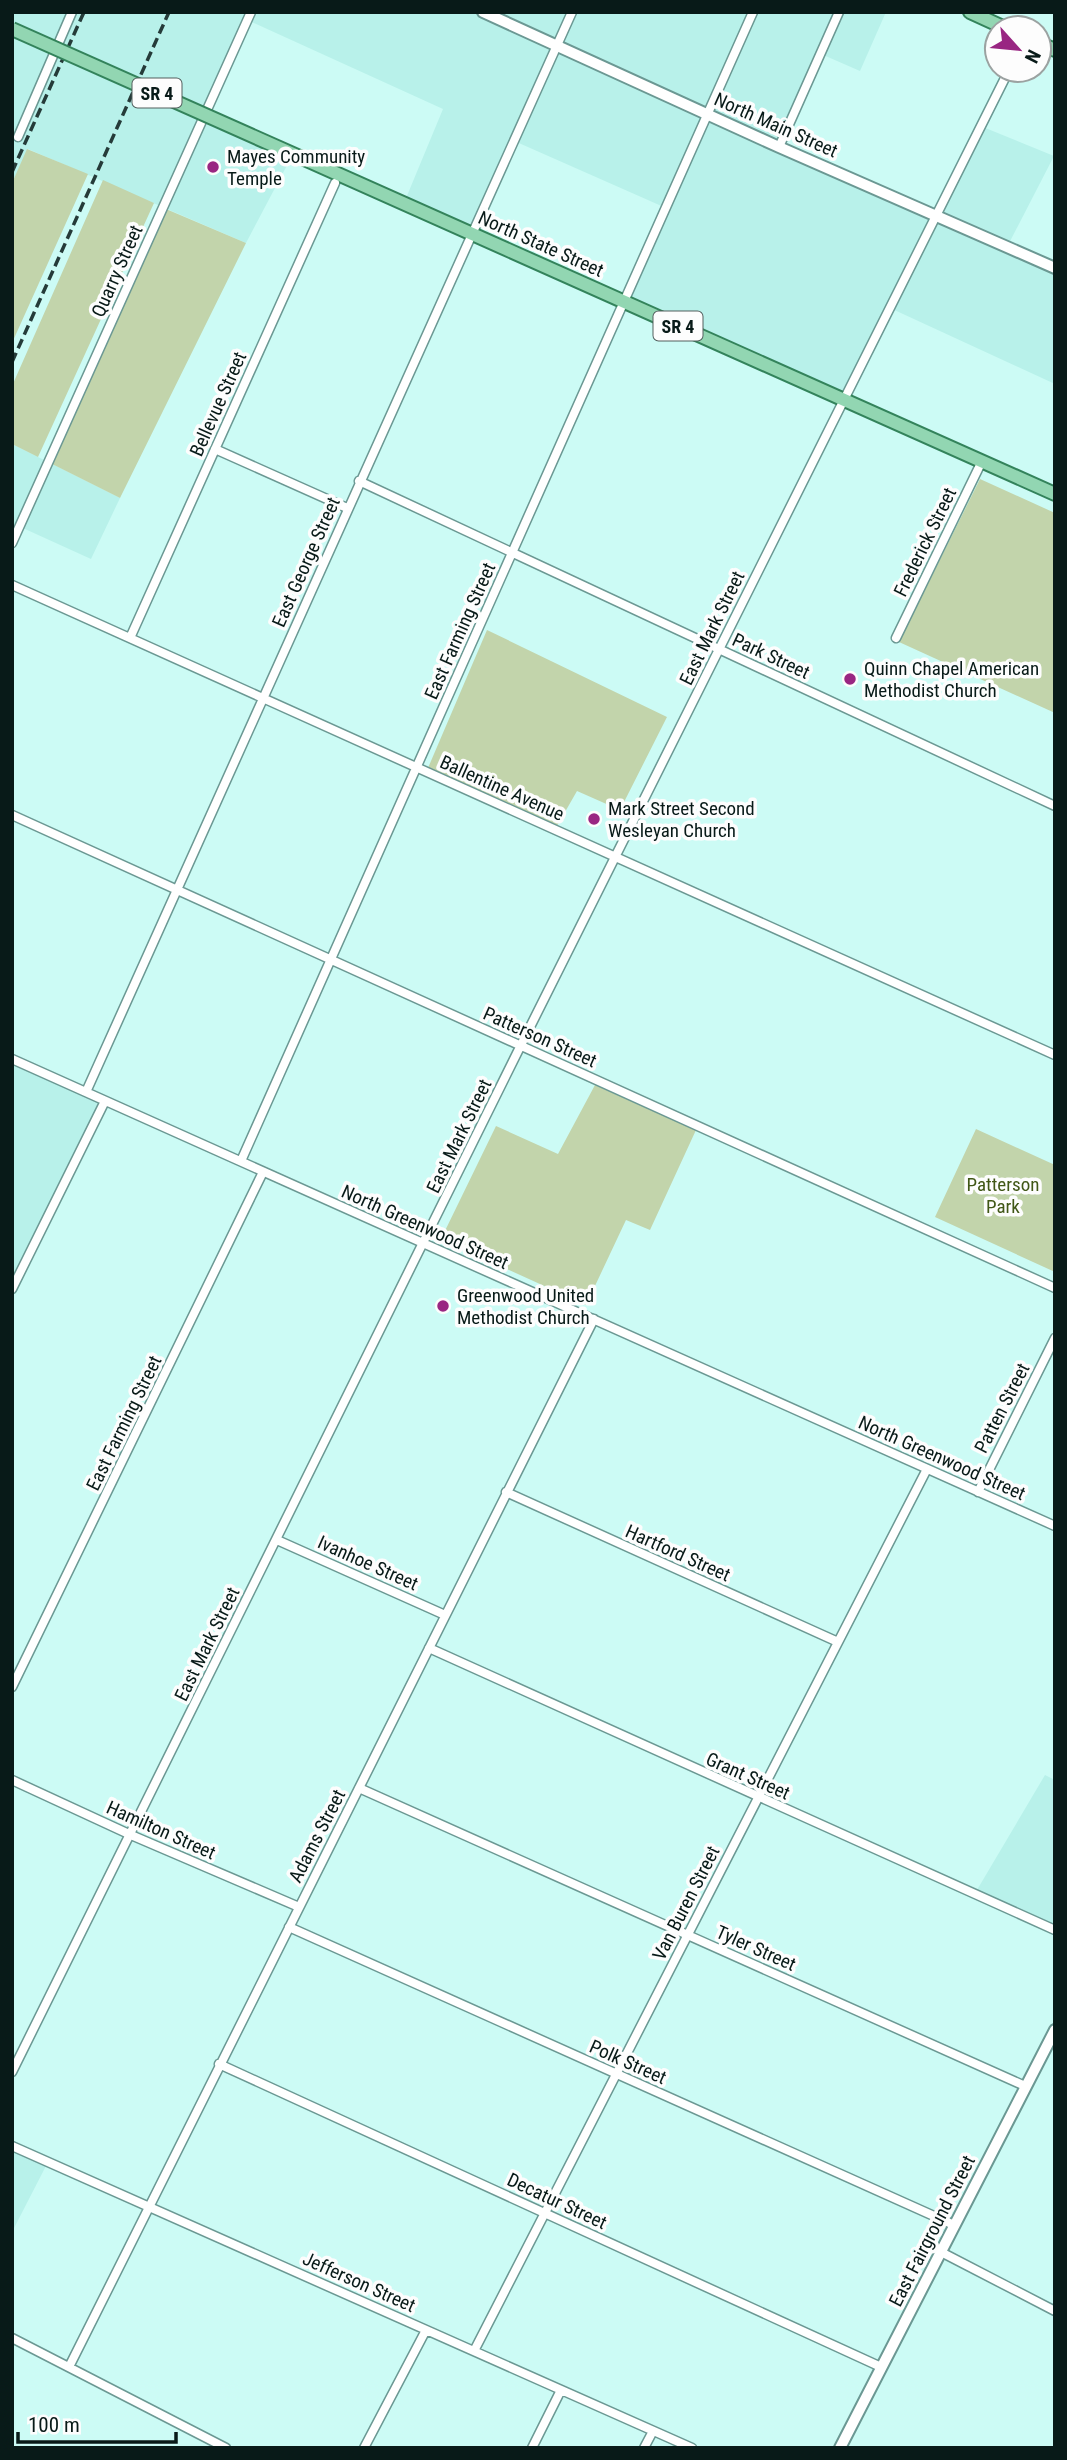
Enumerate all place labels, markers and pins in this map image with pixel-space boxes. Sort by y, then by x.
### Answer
place label: Mayes Community Temple [227,145,365,190]
marker: Mayes Community Temple [205,159,221,175]
place label: Quinn Chapel American Methodist Church [864,657,1039,702]
marker: Quinn Chapel American Methodist Church [842,671,858,687]
place label: Mark Street Second Wesleyan Church [608,797,755,842]
marker: Mark Street Second Wesleyan Church [586,811,602,827]
place label: Greenwood United Methodist Church [457,1284,594,1329]
marker: Greenwood United Methodist Church [435,1298,451,1314]

